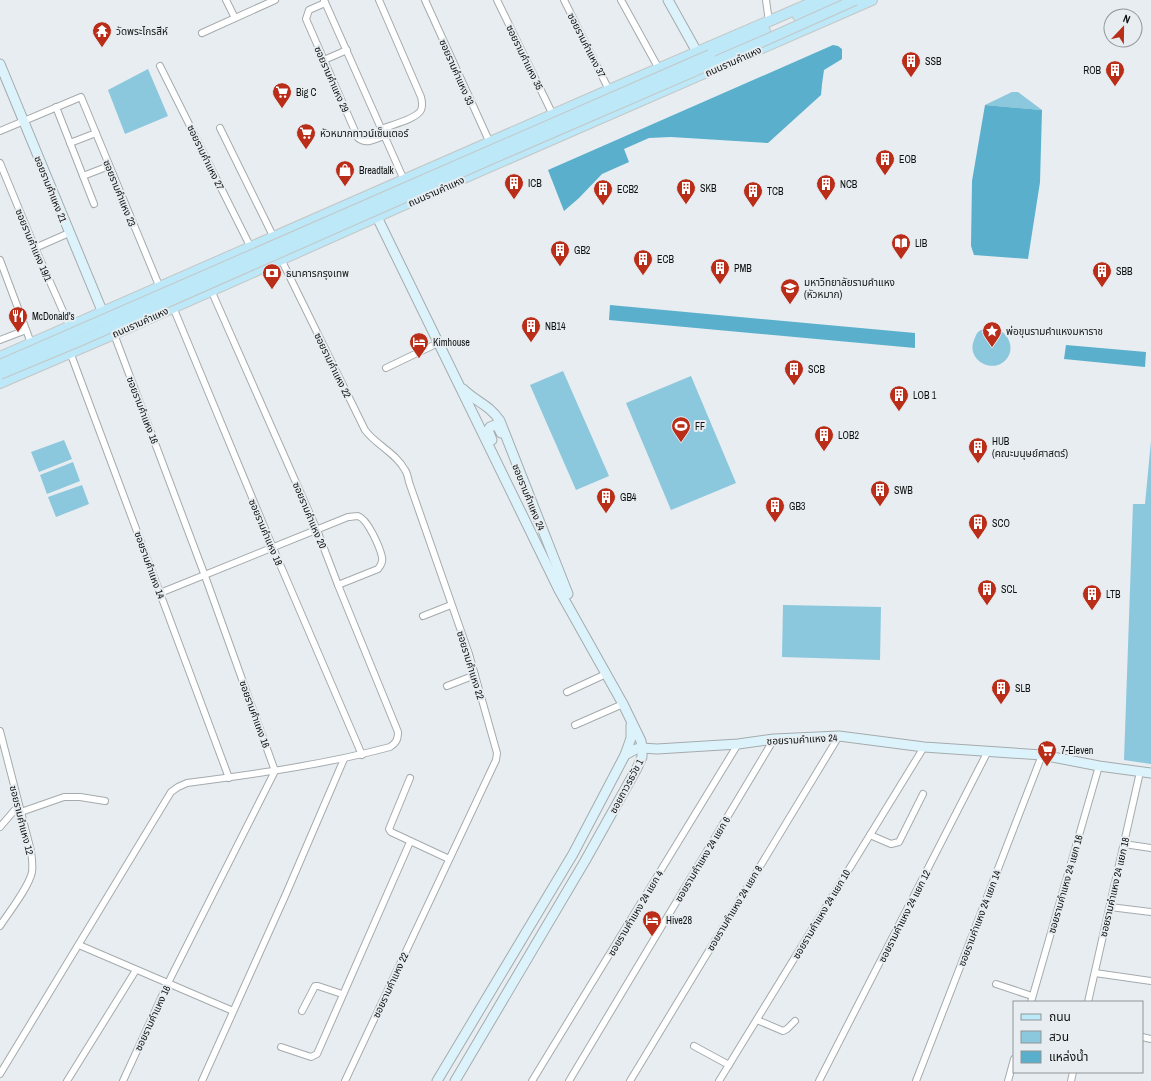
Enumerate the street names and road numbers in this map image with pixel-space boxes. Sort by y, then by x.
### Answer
street label: ซอยรามคำแหง 37 [565,11,609,80]
street label: ซอยรามคำแหง 35 [503,23,546,92]
street label: ซอยรามคำแหง 33 [436,37,477,108]
street label: ถนนรามคำแหง [703,43,763,80]
street label: ซอยรามคำแหง 29 [311,44,352,115]
street label: ซอยรามคำแหง 27 [184,123,227,192]
street label: ซอยรามคำแหง 21 [31,154,70,225]
street label: ซอยรามคำแหง 23 [100,158,139,229]
street label: ถนนรามคำแหง [406,173,466,210]
street label: ซอยรามคำแหง 19/1 [12,207,55,284]
street label: ถนนรามคำแหง [110,304,170,341]
street label: ซอยรามคำแหง 22 [311,331,354,400]
street label: ซอยรามคำแหง 16 [124,375,161,446]
street label: ซอยรามคำแหง 24 [509,462,548,533]
street label: ซอยรามคำแหง 20 [290,480,330,551]
street label: ซอยรามคำแหง 18 [246,497,286,568]
street label: ซอยรามคำแหง 14 [131,530,168,601]
street label: ซอยรามคำแหง 22 [454,629,487,701]
street label: ซอยรามคำแหง 16 [236,679,273,750]
street label: ซอยรามคำแหง 24 [766,731,838,748]
street label: ซอยถาวรธวัช 1 [607,756,646,816]
street label: ซอยรามคำแหง 12 [7,784,36,856]
street label: ซอยรามคำแหง 24 แยก 6 [672,814,733,904]
street label: ซอยรามคำแหง 24 แยก 16 [1045,833,1086,935]
street label: ซอยรามคำแหง 24 แยก 18 [1097,836,1132,938]
street label: ซอยรามคำแหง 24 แยก 8 [704,863,765,953]
street label: ซอยรามคำแหง 24 แยก 10 [790,867,853,961]
street label: ซอยรามคำแหง 24 แยก 4 [605,868,666,958]
street label: ซอยรามคำแหง 24 แยก 12 [876,868,934,965]
street label: ซอยรามคำแหง 24 แยก 14 [955,868,1004,968]
street label: ซอยรามคำแหง 22 [370,950,411,1020]
street label: ซอยรามคำแหง 16 [132,983,173,1053]

